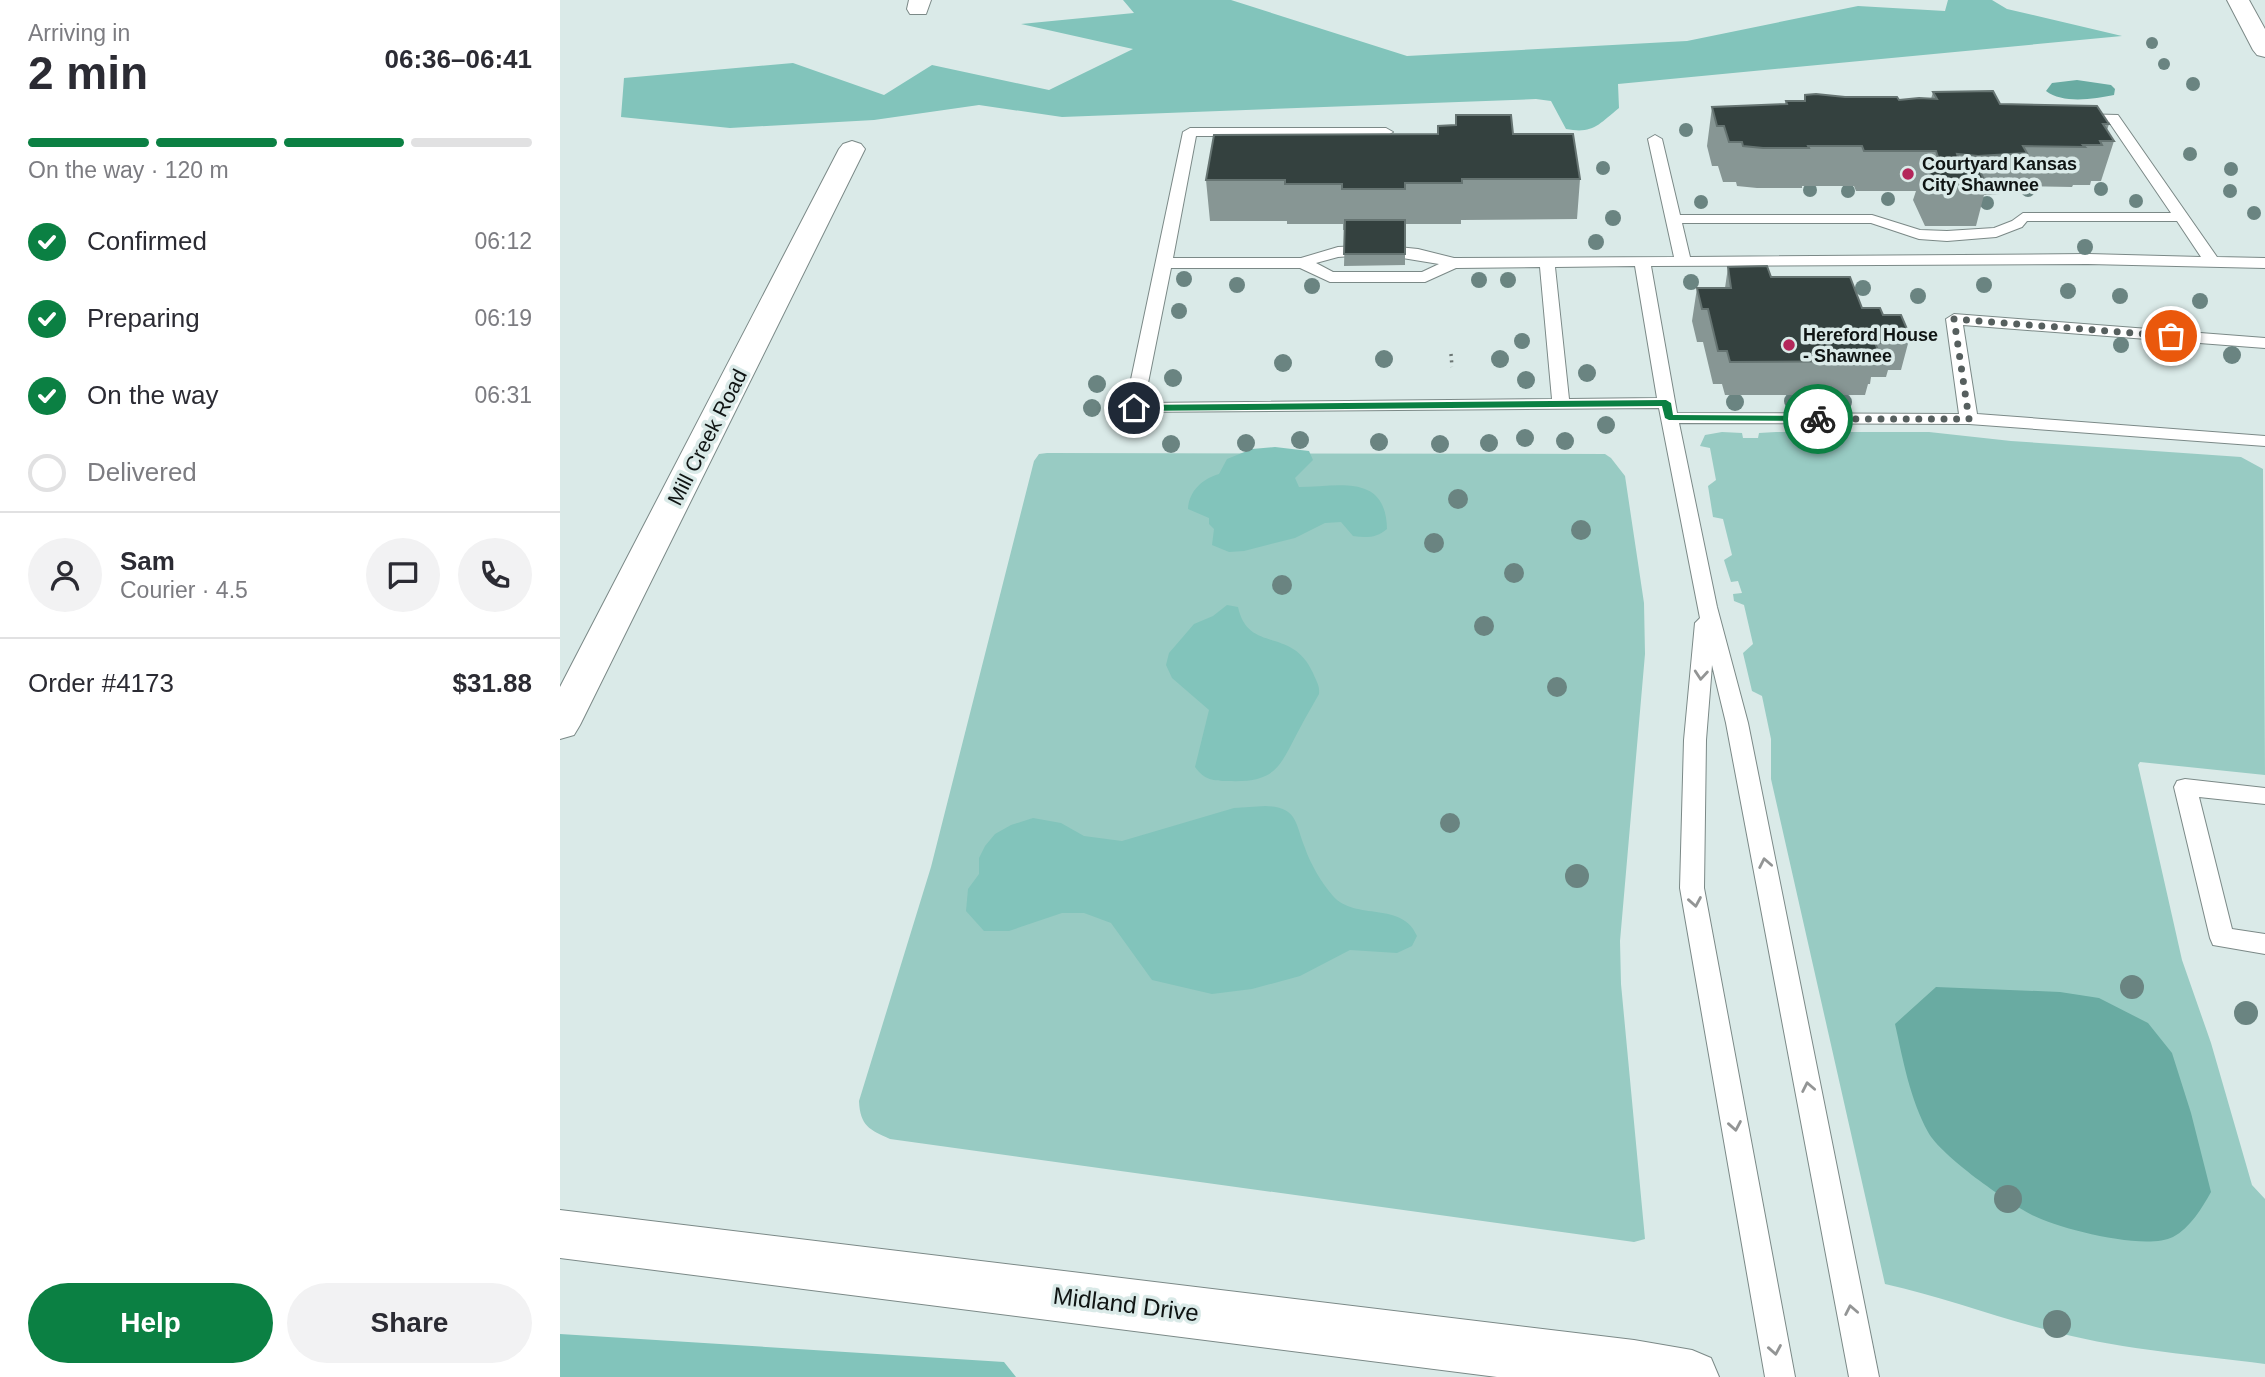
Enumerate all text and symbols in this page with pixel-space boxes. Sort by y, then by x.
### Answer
text: Arriving in [28,20,130,46]
text: 06:36–06:41 [385,44,532,74]
text: 2 min [28,47,148,99]
place label: Courtyard Kansas City Shawnee [1922,154,2077,195]
text: On the way · 120 m [28,157,229,183]
marker: Courtyard Kansas City Shawnee [1900,166,1916,182]
icon: check [28,223,66,261]
text: Confirmed [87,226,207,256]
text: 06:12 [474,228,532,254]
icon: check [28,300,66,338]
text: Preparing [87,303,200,333]
text: 06:19 [474,305,532,331]
pin [2141,306,2201,366]
icon: bag [2152,317,2190,355]
place label: Hereford House - Shawnee [1803,325,1938,366]
marker: Hereford House - Shawnee [1781,337,1797,353]
street label: Mill Creek Road [663,365,751,509]
icon: check [28,377,66,415]
pin [1104,378,1164,438]
text: On the way [87,380,219,410]
text: 06:31 [474,382,532,408]
courier [1783,384,1853,454]
icon: home [1115,389,1153,427]
icon: bike [1799,400,1837,438]
text: Delivered [87,457,197,487]
button: person [28,538,102,612]
button: chat [366,538,440,612]
button: phone [458,538,532,612]
text: Sam [120,546,175,576]
text: Courier · 4.5 [120,577,248,603]
text: Order #4173 [28,668,174,698]
text: $31.88 [452,668,532,698]
one-way arrow [1694,670,1709,681]
one-way arrow [1758,857,1773,869]
one-way arrow [1686,896,1701,908]
one-way arrow [1801,1081,1816,1093]
one-way arrow [1727,1120,1742,1132]
street label: Midland Drive [1052,1282,1200,1326]
button: Help [28,1283,273,1363]
button: Share [287,1283,532,1363]
one-way arrow [1845,1304,1860,1316]
one-way arrow [1767,1344,1782,1356]

